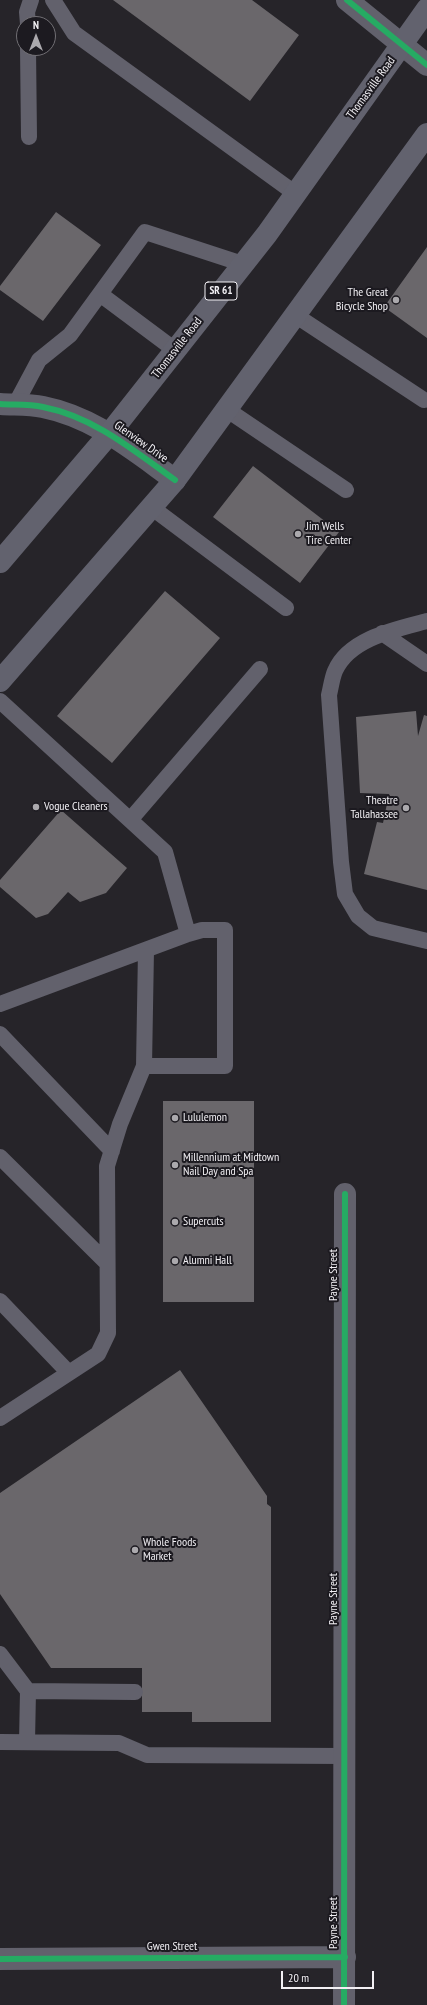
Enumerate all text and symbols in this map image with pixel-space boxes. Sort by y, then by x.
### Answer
north arrow [16,16,56,56]
text: N [33,18,39,32]
street label: Thomasville Road [344,54,398,122]
road number: SR 61 [205,282,237,300]
place label: The Great Bicycle Shop [336,286,388,314]
marker: The Great Bicycle Shop [391,295,401,305]
street label: Thomasville Road [149,315,205,381]
street label: Glenview Drive [111,418,171,466]
place label: Jim Wells Tire Center [306,520,352,548]
marker: Jim Wells Tire Center [293,529,303,539]
place label: Theatre Tallahassee [350,794,398,822]
place label: Vogue Cleaners [44,800,108,814]
marker: Vogue Cleaners [31,802,41,812]
marker: Theatre Tallahassee [401,803,411,813]
place label: Lululemon [183,1111,227,1125]
marker: Lululemon [170,1113,180,1123]
place label: Millennium at Midtown Nail Day and Spa [183,1151,279,1179]
marker: Millennium at Midtown Nail Day and Spa [170,1160,180,1170]
place label: Supercuts [183,1215,224,1229]
marker: Supercuts [170,1217,180,1227]
street label: Payne Street [327,1249,341,1301]
place label: Alumni Hall [183,1254,232,1268]
marker: Alumni Hall [170,1256,180,1266]
place label: Whole Foods Market [143,1536,196,1564]
marker: Whole Foods Market [130,1545,140,1555]
street label: Payne Street [327,1573,341,1625]
street label: Payne Street [327,1897,341,1949]
street label: Gwen Street [147,1940,197,1954]
scale bar [283,1963,376,1989]
text: 20 m [288,1970,309,1985]

